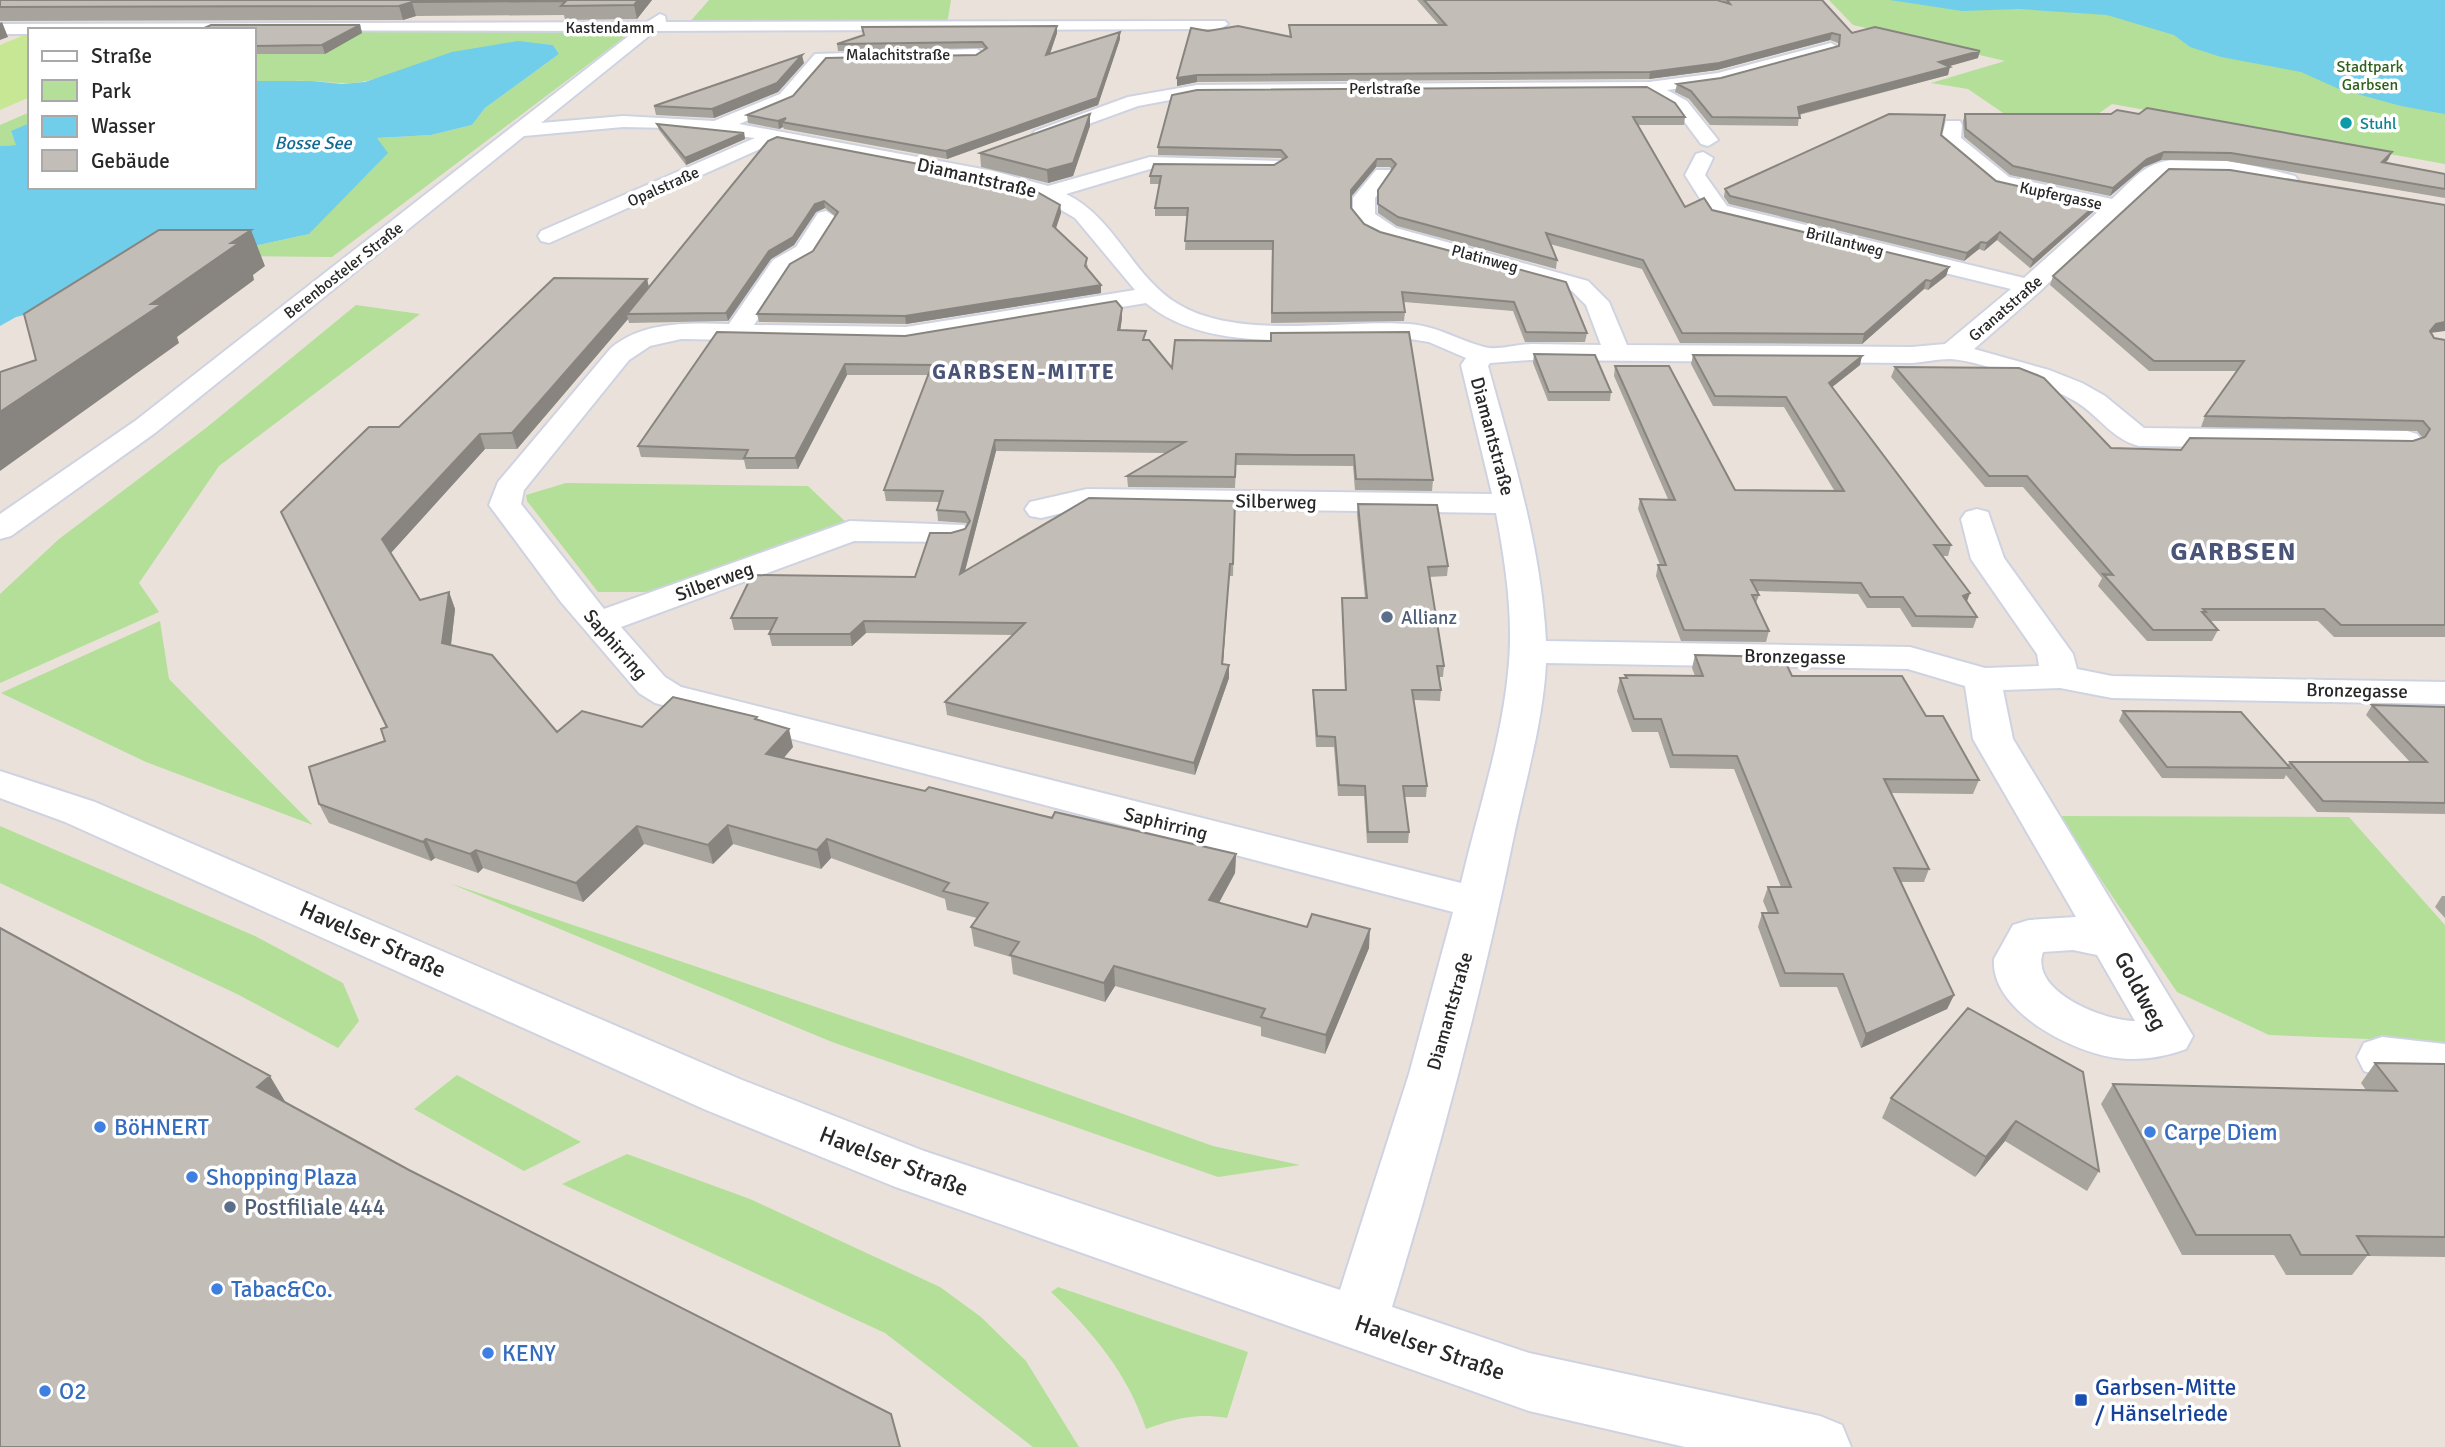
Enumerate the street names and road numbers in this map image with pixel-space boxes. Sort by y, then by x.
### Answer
street label: Kastendamm [566,18,654,38]
street label: Malachitstraße [846,45,950,65]
street label: Perlstraße [1349,79,1421,99]
street label: Diamantstraße [915,153,1039,203]
street label: Opalstraße [624,162,702,212]
street label: Kupfergasse [2018,177,2104,214]
street label: Berenbosteler Straße [280,218,407,323]
street label: Brillantweg [1804,223,1886,261]
street label: Platinweg [1449,240,1520,277]
street label: Granatstraße [1965,271,2047,346]
street label: Diamantstraße [1465,374,1519,498]
street label: Silberweg [1235,489,1317,515]
street label: Silberweg [672,557,757,607]
street label: Saphirring [578,604,652,685]
street label: Bronzegasse [1744,644,1846,670]
street label: Bronzegasse [2306,678,2408,704]
street label: Saphirring [1121,802,1210,846]
street label: Havelser Straße [295,894,450,985]
street label: Goldweg [2108,947,2173,1036]
street label: Diamantstraße [1422,949,1478,1073]
street label: Havelser Straße [815,1120,972,1203]
street label: Havelser Straße [1351,1308,1509,1387]

